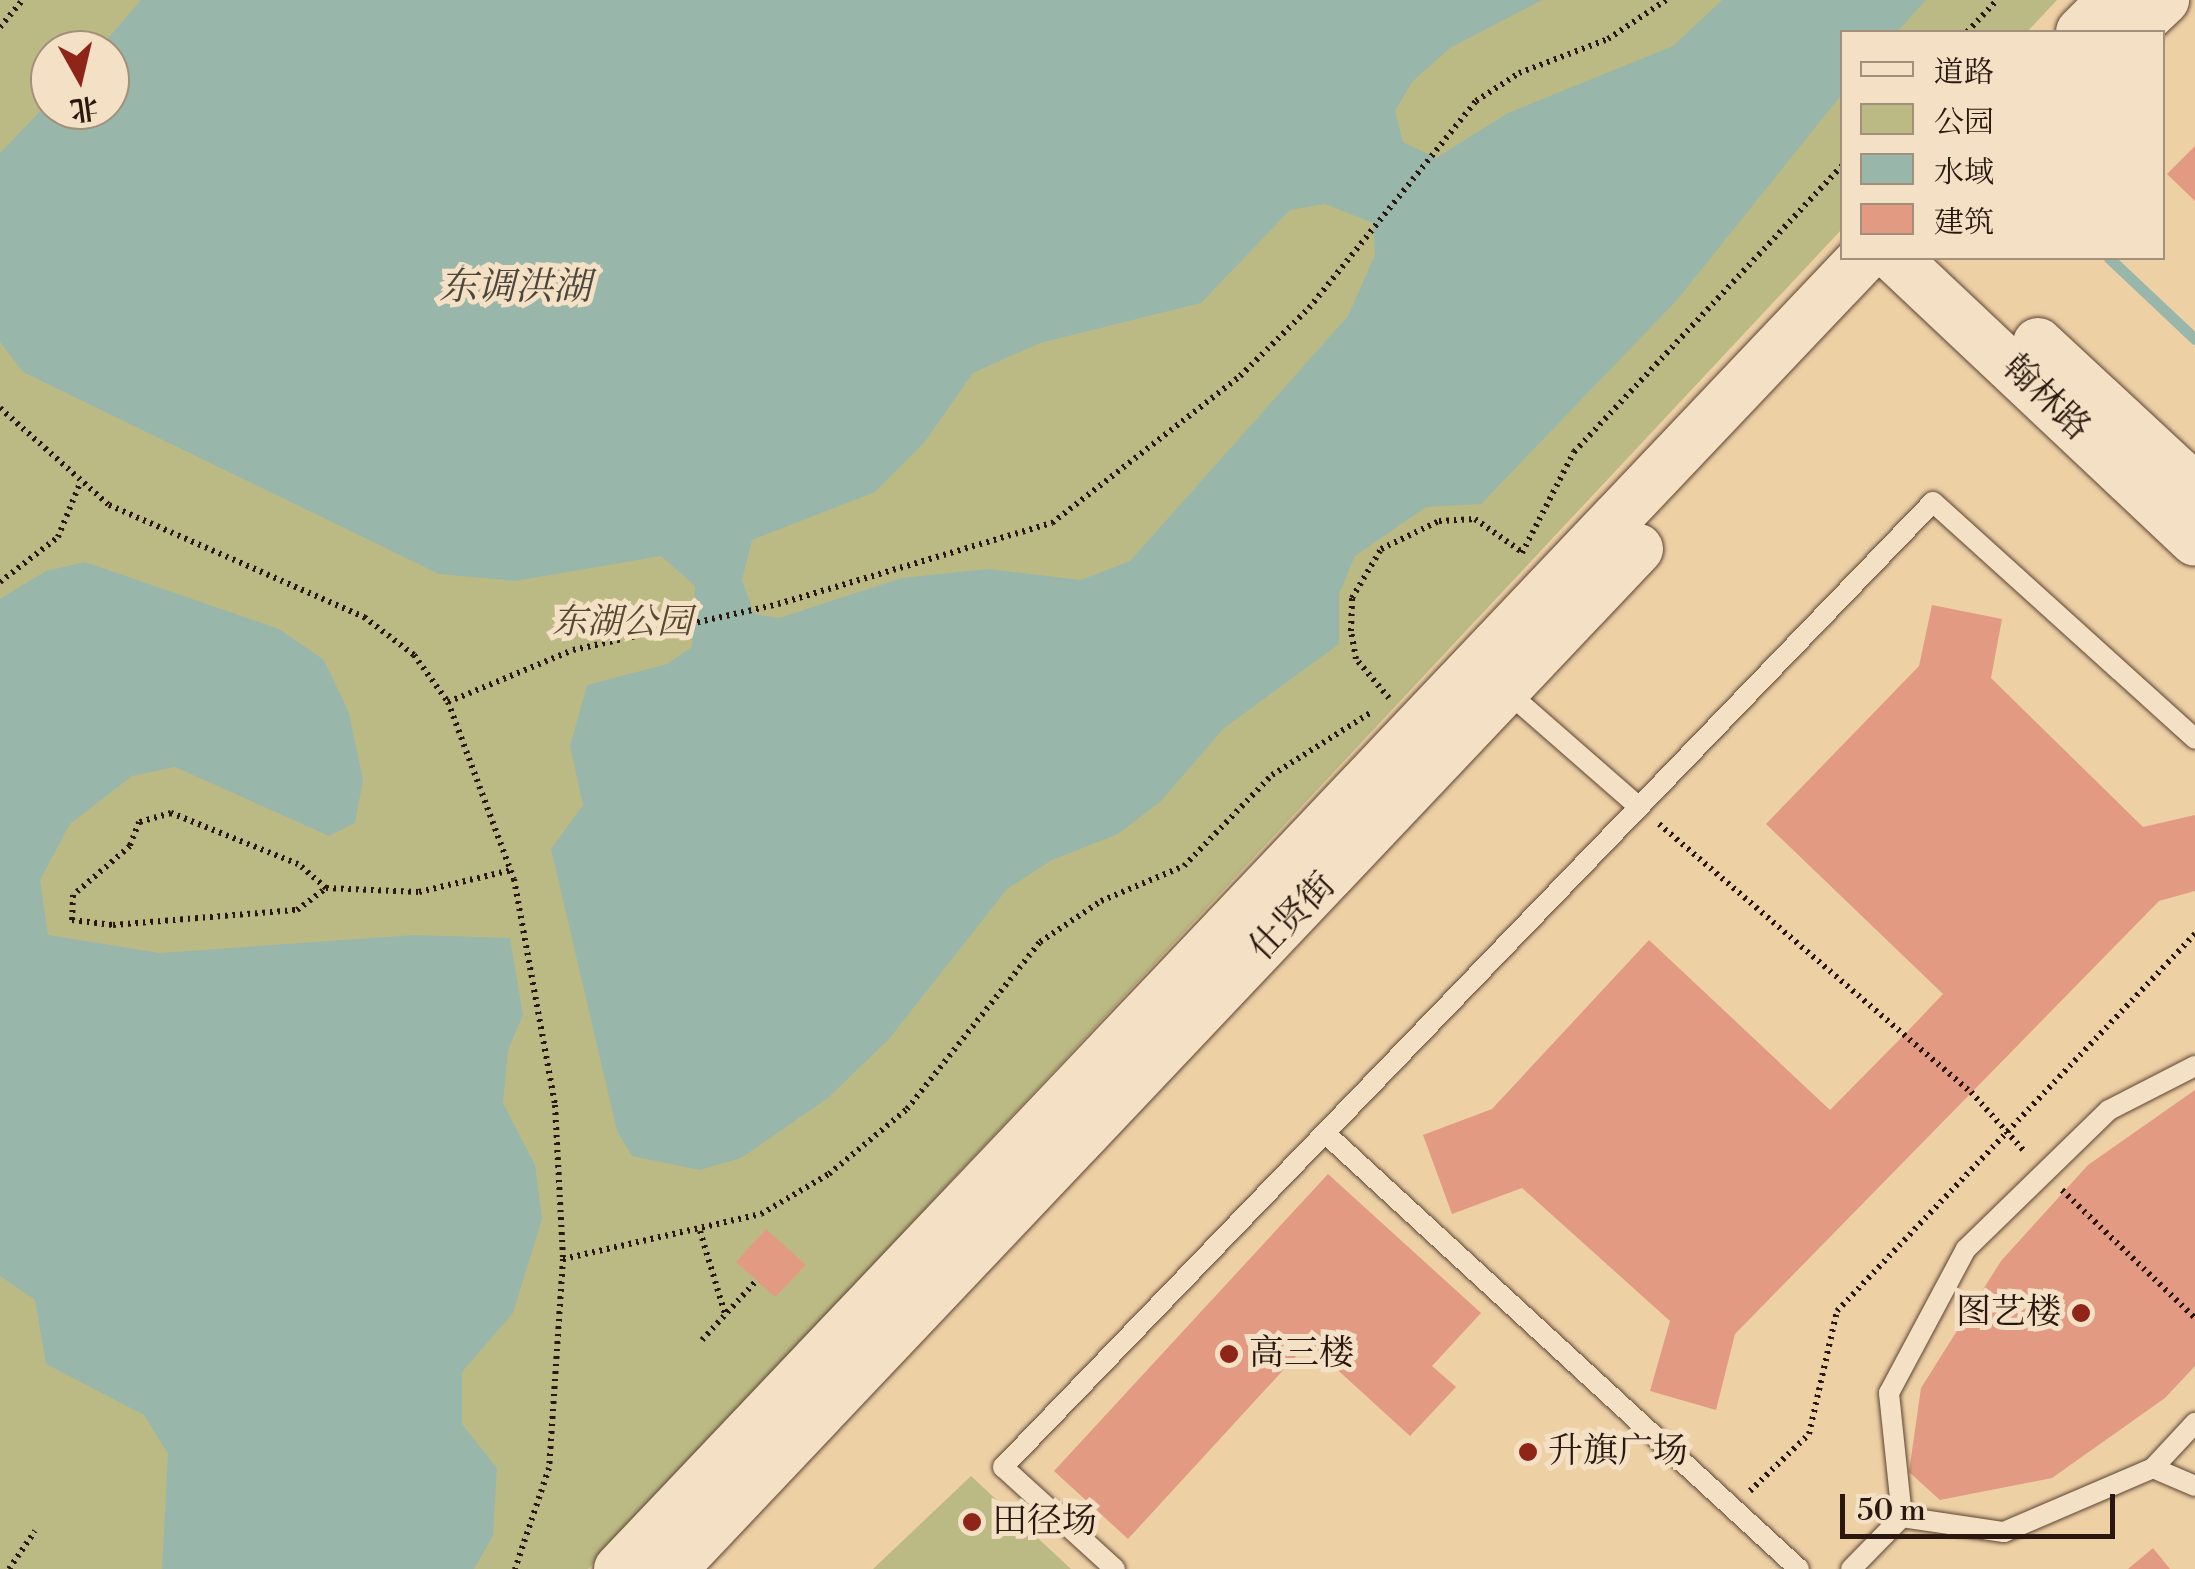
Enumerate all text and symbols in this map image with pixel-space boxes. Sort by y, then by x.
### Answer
north arrow [30,30,130,130]
legend [1840,30,2165,260]
text: 道路 [1934,54,1994,92]
text: 北 [68,89,100,128]
text: 公园 [1934,104,1994,142]
text: 水域 [1934,154,1994,192]
text: 建筑 [1934,204,1994,242]
water label: 东调洪湖 [439,265,591,311]
street label: 翰林路 [1994,346,2098,450]
park label: 东湖公园 [552,602,692,644]
street label: 仕贤街 [1241,865,1345,969]
place label: 图艺楼 [1956,1292,2061,1334]
marker: 图艺楼 [2070,1302,2092,1324]
place label: 高三楼 [1249,1333,1354,1375]
marker: 高三楼 [1218,1343,1240,1365]
place label: 升旗广场 [1548,1431,1688,1473]
marker: 升旗广场 [1517,1441,1539,1463]
scale bar [1845,1474,2120,1536]
text: 50 m [1857,1492,1926,1530]
place label: 田径场 [992,1501,1097,1543]
marker: 田径场 [961,1511,983,1533]

